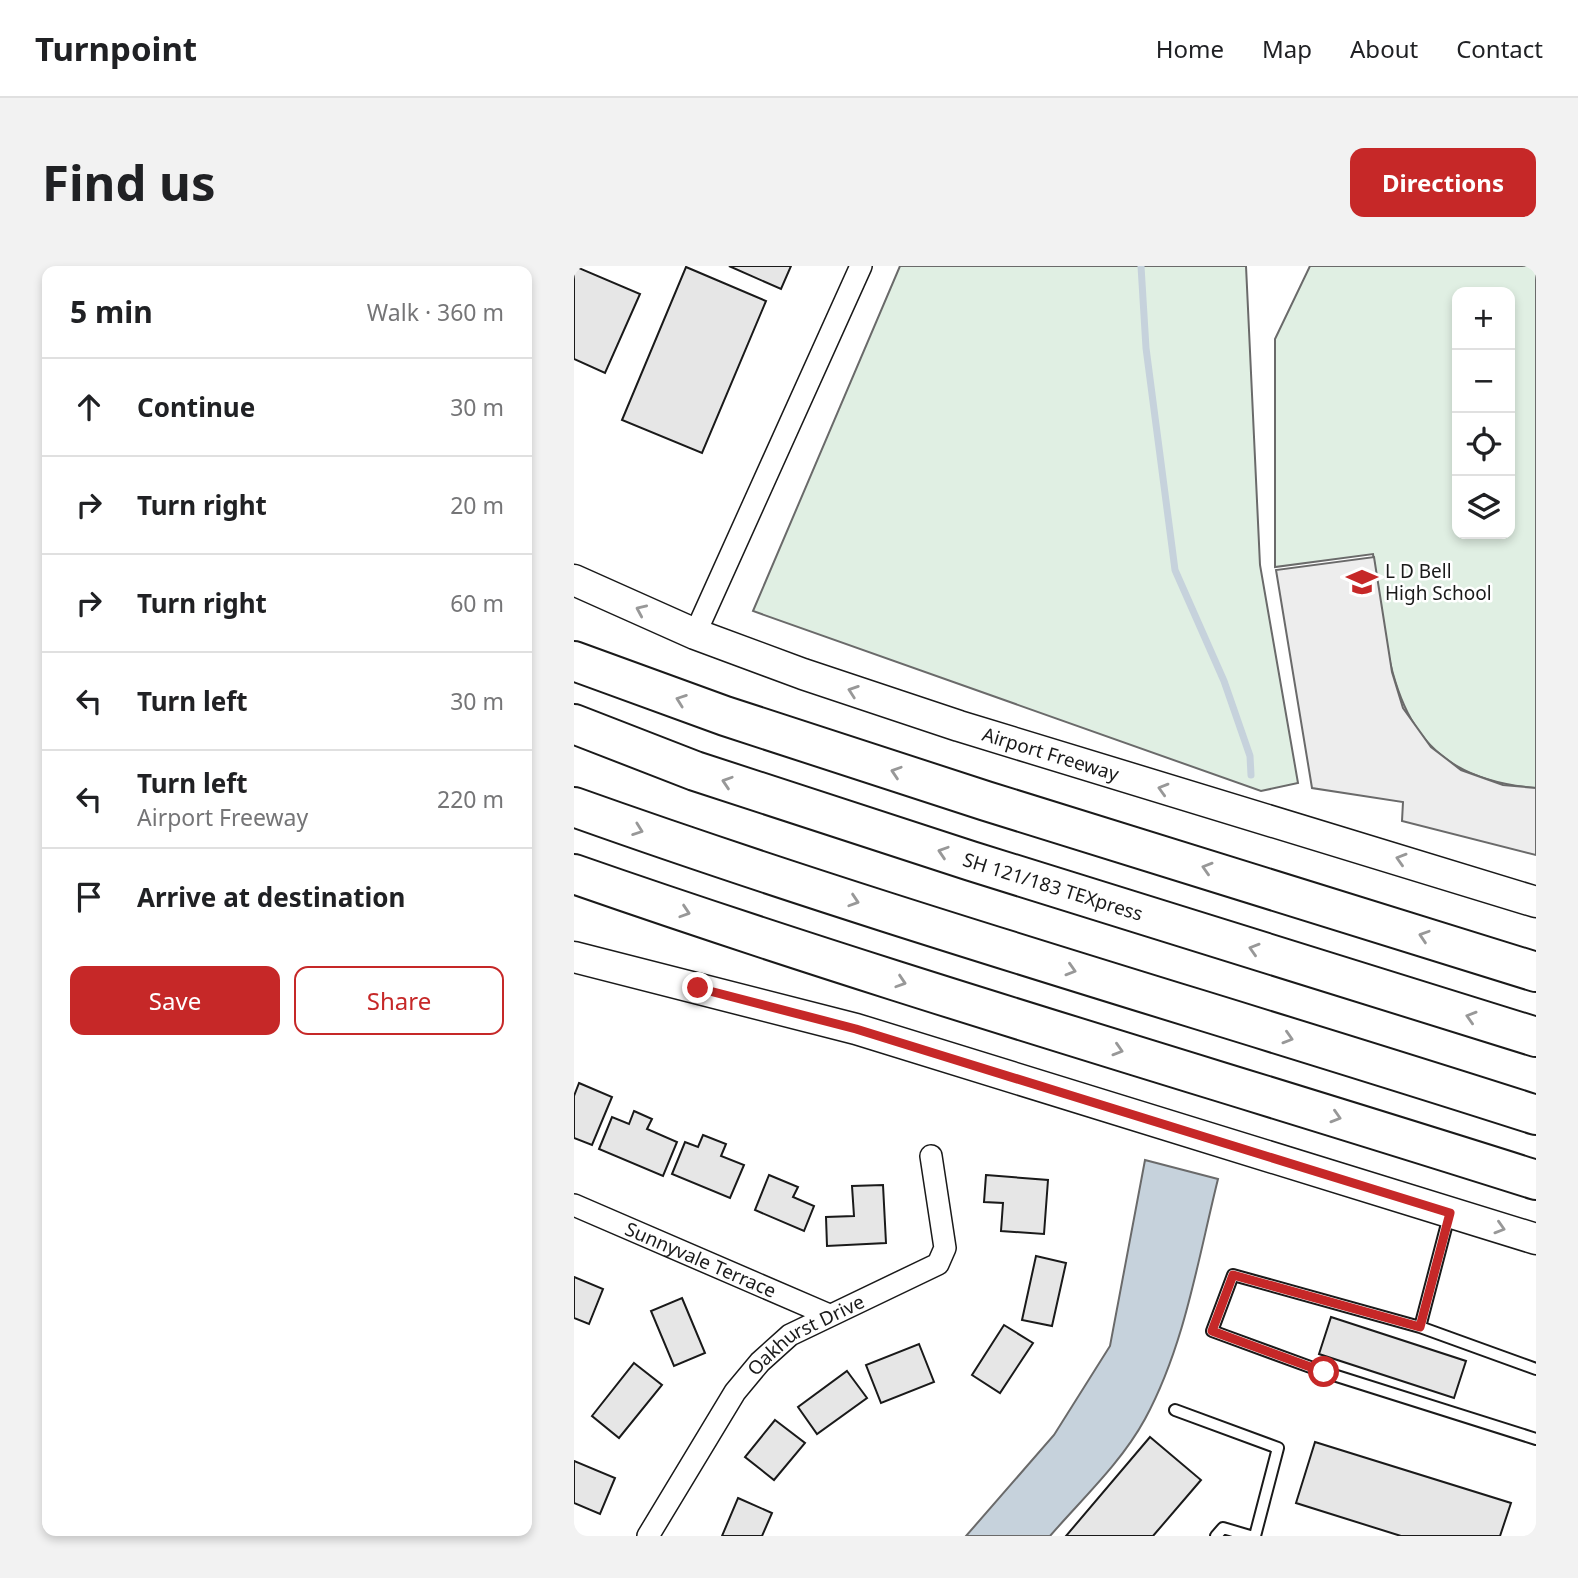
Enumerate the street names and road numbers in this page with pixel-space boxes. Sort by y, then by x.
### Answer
street label: Airport Freeway [979,721,1122,787]
street label: SH 121/183 TEXpress [960,846,1146,927]
street label: Sunnyvale Terrace [621,1216,780,1304]
street label: Oakhurst Drive [741,1288,869,1381]

